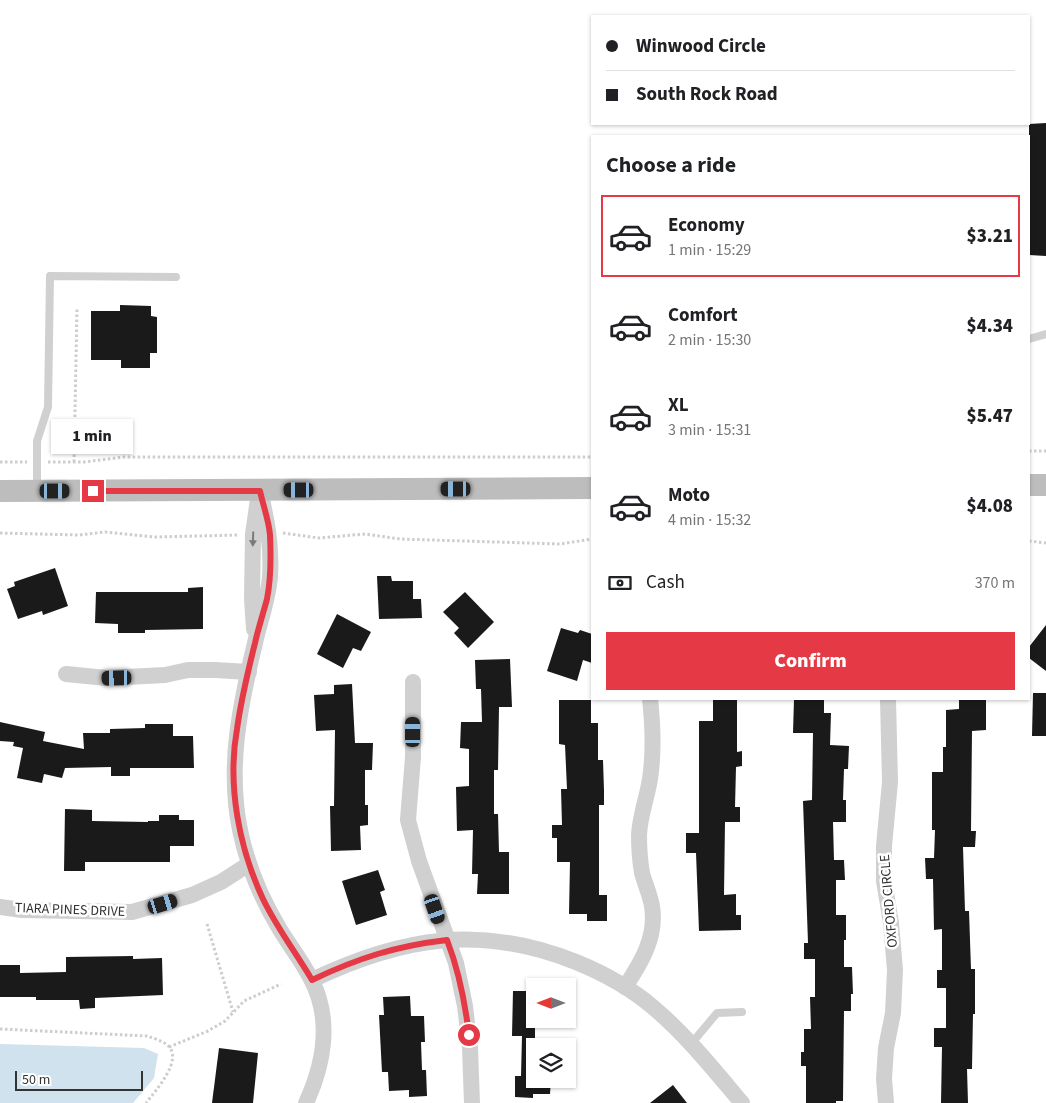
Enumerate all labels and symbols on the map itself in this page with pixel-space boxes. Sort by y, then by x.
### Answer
callout: 1 min [52,418,134,454]
route end [82,480,104,502]
car [441,482,471,497]
car [284,483,314,498]
car [40,484,70,499]
one-way arrow [248,531,256,547]
car [101,670,132,686]
car [405,717,420,747]
street label: OXFORD CIRCLE [875,854,903,948]
car [146,892,179,916]
car [423,892,446,926]
street label: TIARA PINES DRIVE [15,898,125,922]
north arrow [526,978,576,1028]
route start [458,1024,480,1046]
scale bar [15,1068,142,1091]

